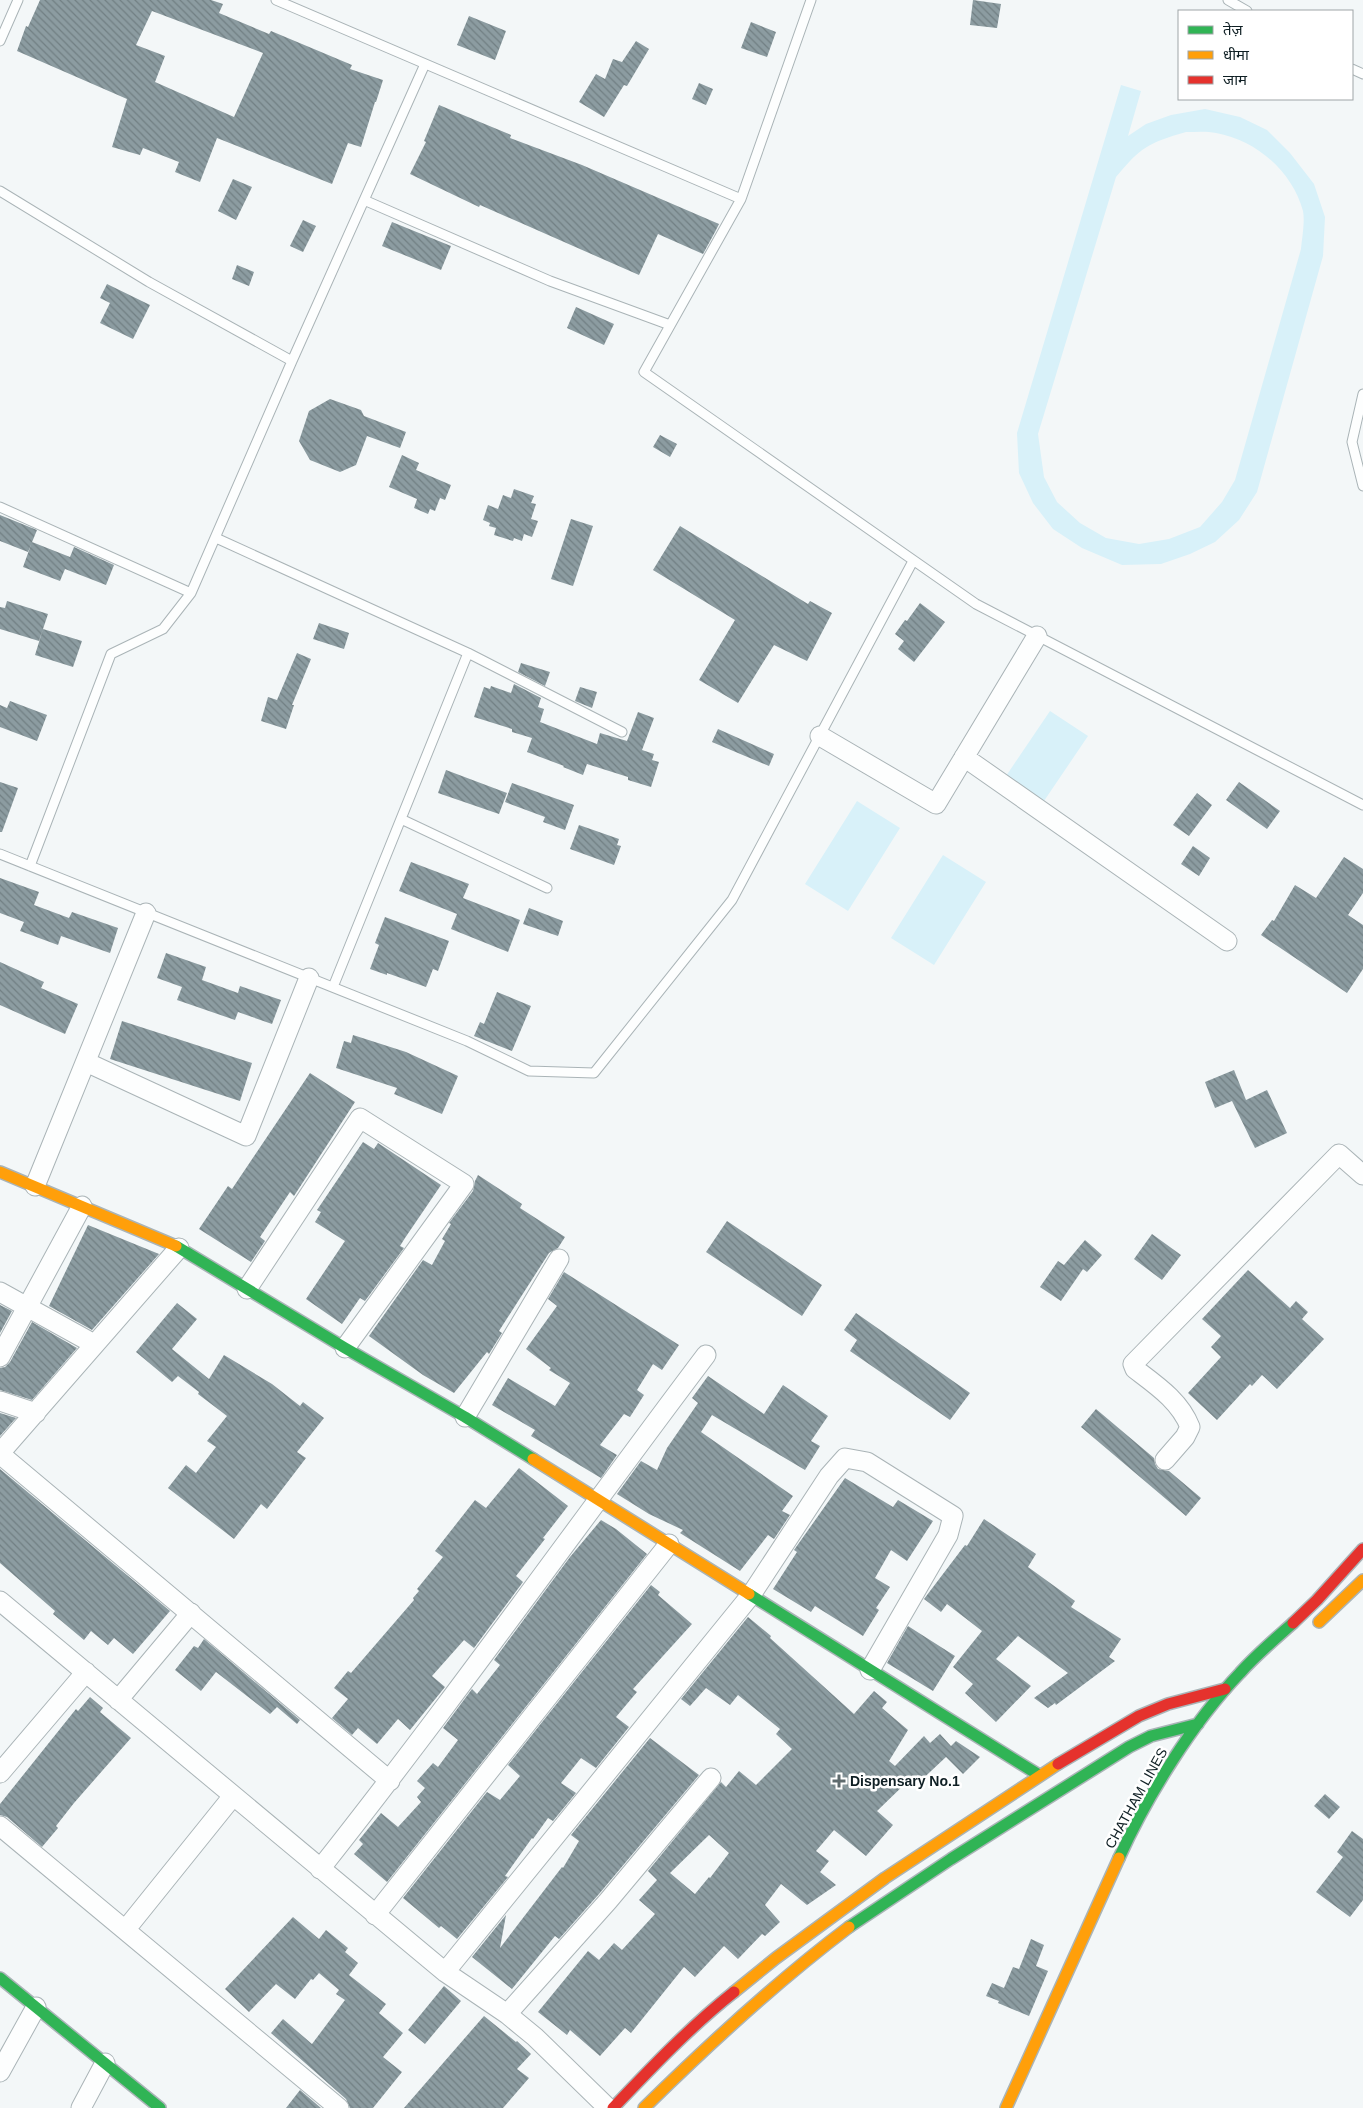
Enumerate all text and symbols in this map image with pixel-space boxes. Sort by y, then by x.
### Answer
legend [1178,10,1353,100]
text: तेज़ [1223,21,1244,38]
text: धीमा [1223,46,1250,63]
text: जाम [1223,71,1248,88]
street label: CHATHAM LINES [1102,1745,1170,1851]
place label: Dispensary No.1 [850,1773,960,1789]
marker: Dispensary No.1 [832,1774,846,1788]

